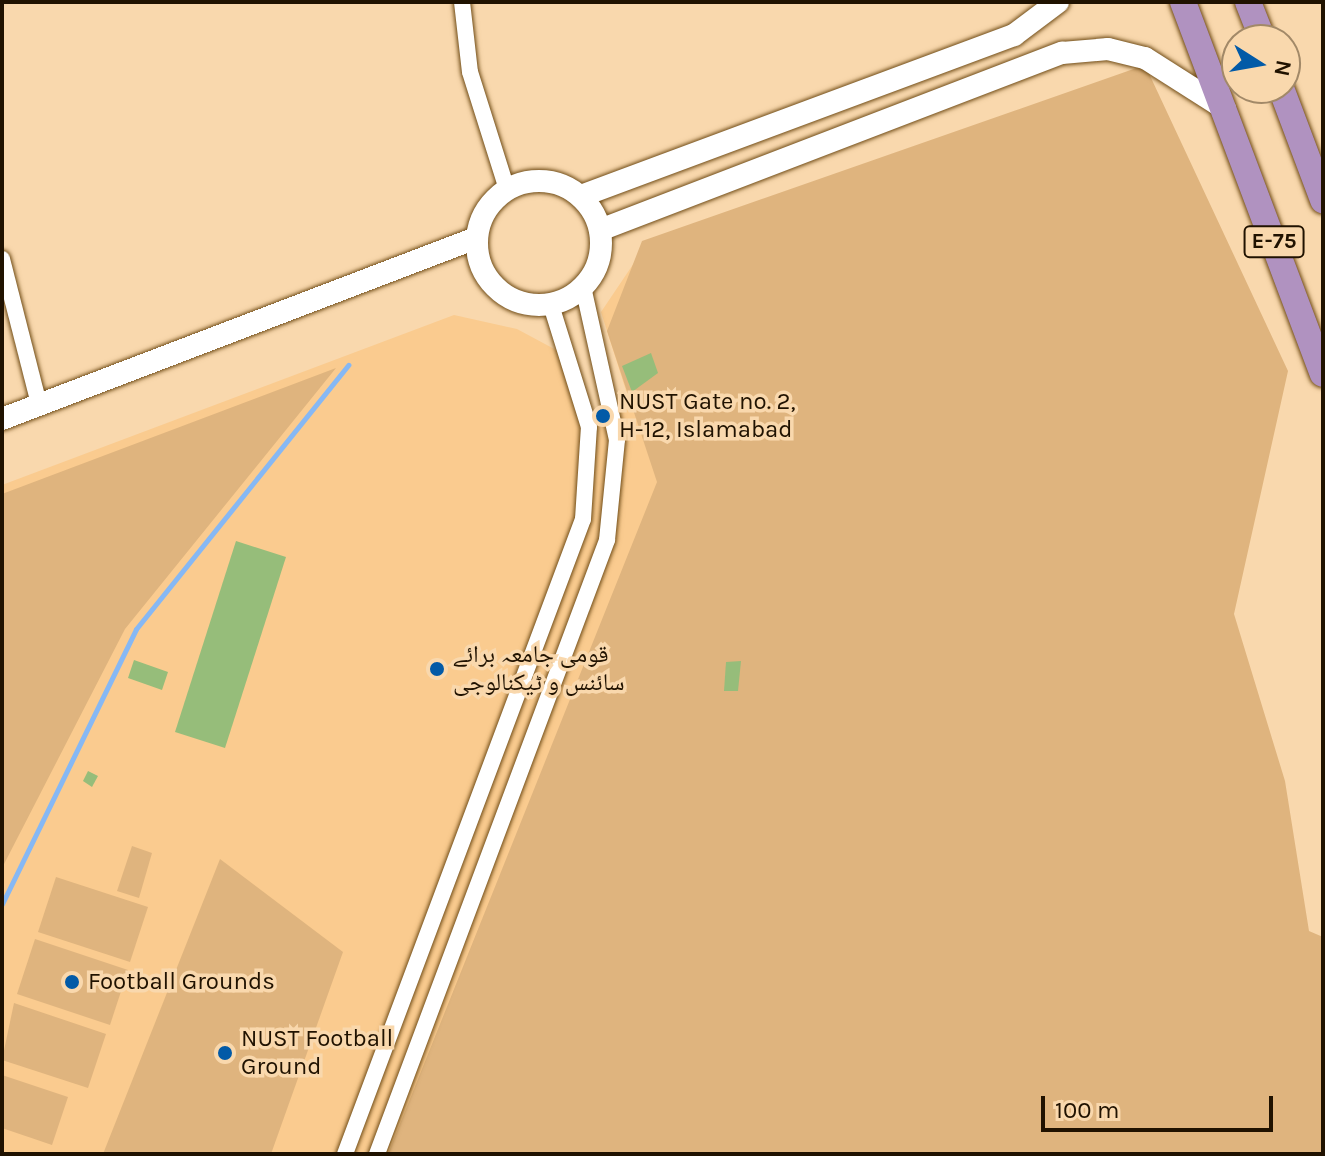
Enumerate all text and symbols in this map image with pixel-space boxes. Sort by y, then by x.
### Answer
north arrow [1221,24,1301,104]
text: N [1268,58,1297,78]
road number: E-75 [1242,224,1306,260]
place label: NUST Gate no. 2, H-12, Islamabad [619,388,796,444]
marker: NUST Gate no. 2, H-12, Islamabad [594,407,612,425]
place label: قومی جامعہ برائے سائنس و ٹیکنالوجی [453,641,625,697]
marker: قومی جامعہ برائے سائنس و ٹیکنالوجی [428,660,446,678]
place label: Football Grounds [88,968,275,996]
marker: Football Grounds [63,973,81,991]
place label: NUST Football Ground [241,1025,393,1081]
marker: NUST Football Ground [216,1044,234,1062]
scale bar [1045,1080,1277,1130]
text: 100 m [1055,1096,1120,1124]

